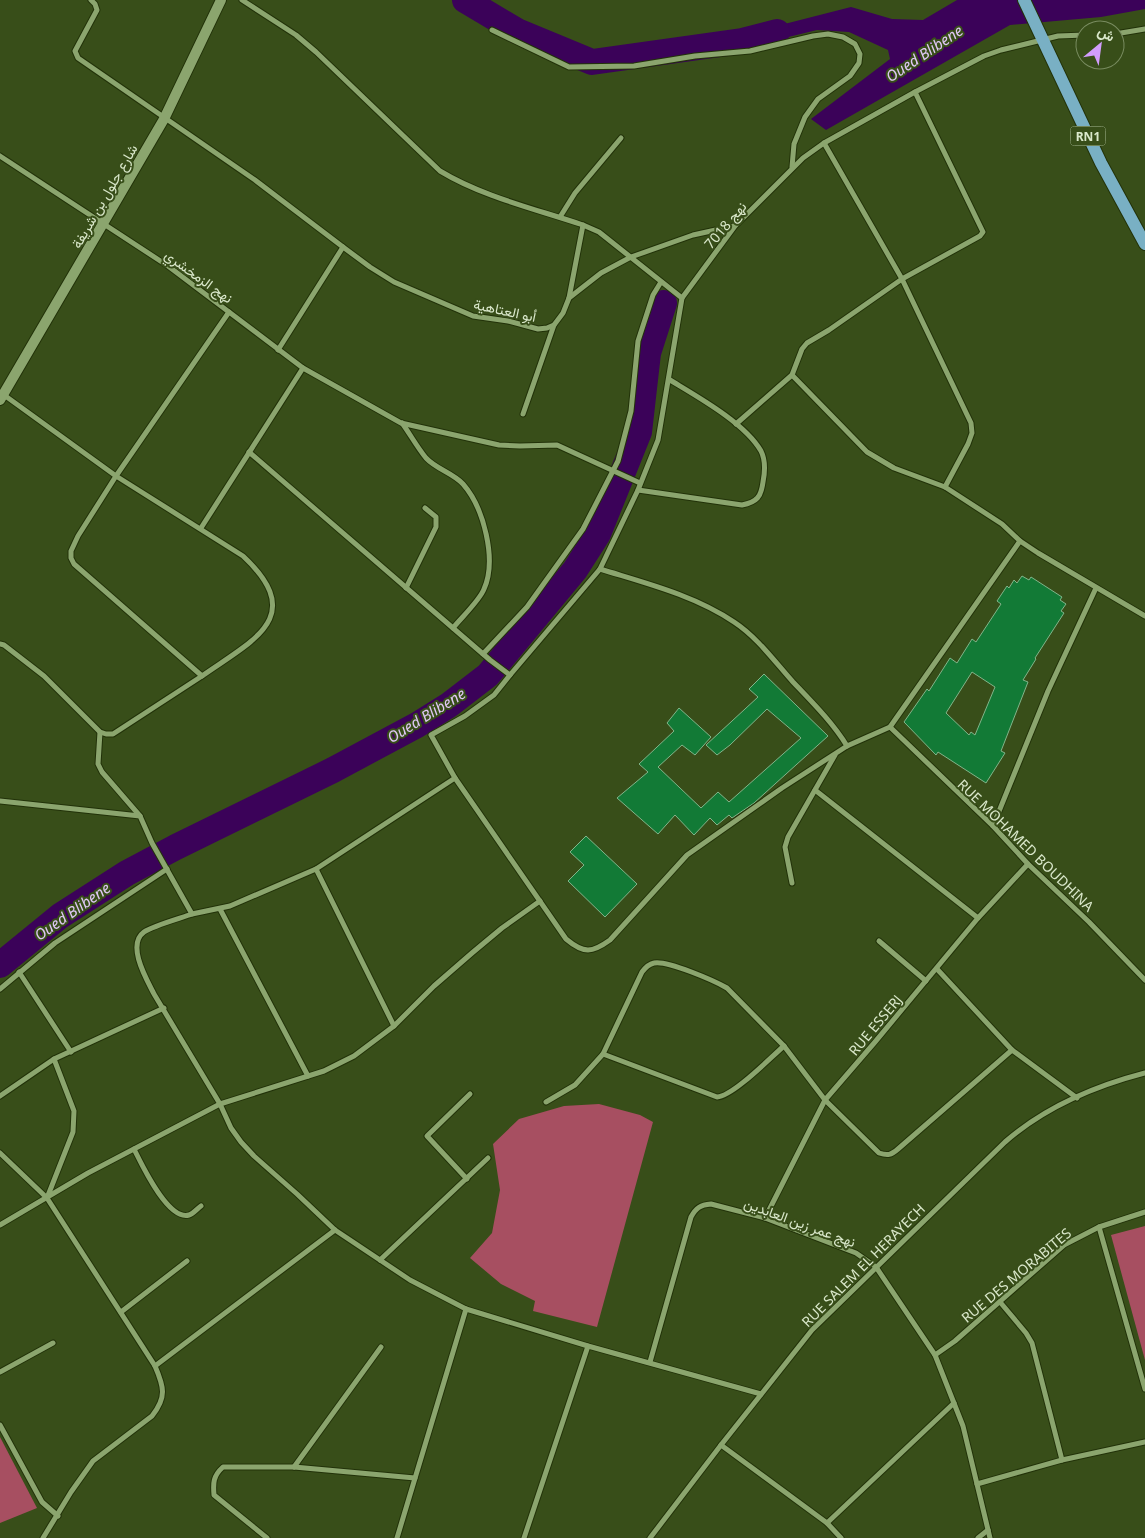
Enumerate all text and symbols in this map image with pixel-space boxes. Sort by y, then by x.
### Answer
water label: Oued Blibene [882,20,967,86]
north arrow [1075,20,1125,70]
text: ش [1095,21,1119,46]
road number: RN1 [1070,126,1106,146]
street label: شارع جلول بن شريفة [66,140,143,253]
street label: نهج 7018 [700,197,752,254]
street label: نهج الزمخشري [159,245,237,310]
street label: أبو العتاهية [472,294,538,326]
water label: Oued Blibene [383,683,469,747]
street label: RUE MOHAMED BOUDHINA [954,775,1098,915]
water label: Oued Blibene [30,877,114,945]
street label: RUE ESSERJ [844,991,906,1059]
street label: نهج عمر زين العابدين [741,1193,858,1253]
street label: RUE SALEM EL HERAYECH [797,1199,929,1331]
street label: RUE DES MORABITES [957,1223,1075,1327]

